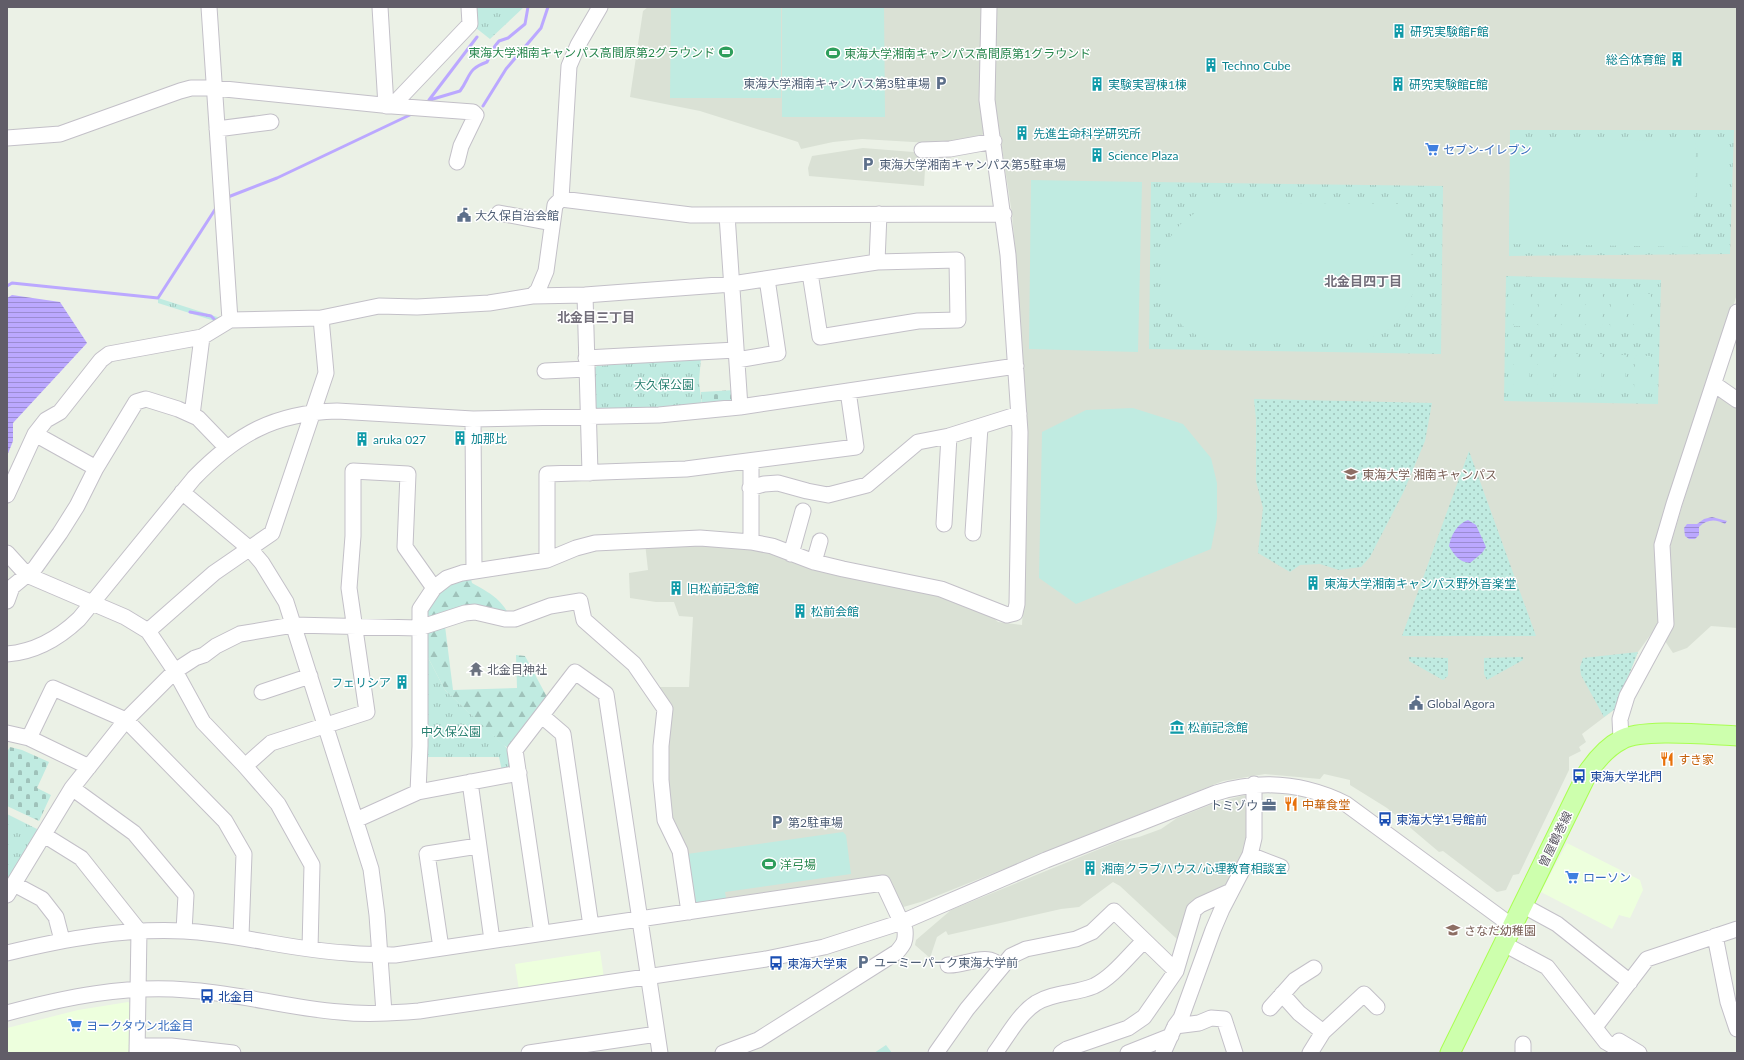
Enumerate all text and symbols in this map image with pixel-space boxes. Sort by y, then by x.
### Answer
building icon: 研究実験館F館 [1391,23,1407,39]
place label: 研究実験館F館 [1410,24,1489,39]
sports icon: 東海大学湘南キャンパス高間原第2グラウンド [718,44,734,60]
place label: 東海大学湘南キャンパス高間原第2グラウンド [468,45,715,60]
sports icon: 東海大学湘南キャンパス高間原第1グラウンド [825,45,841,61]
place label: 東海大学湘南キャンパス高間原第1グラウンド [844,46,1091,61]
building icon: 総合体育館 [1669,51,1685,67]
place label: 総合体育館 [1606,52,1666,67]
building icon: Techno Cube [1203,57,1219,73]
place label: Techno Cube [1222,58,1291,73]
parking icon: 東海大学湘南キャンパス第3駐車場 [933,75,949,91]
place label: 東海大学湘南キャンパス第3駐車場 [743,76,930,91]
building icon: 実験実習棟1棟 [1089,76,1105,92]
building icon: 研究実験館E館 [1390,76,1406,92]
place label: 実験実習棟1棟 [1108,77,1187,92]
place label: 研究実験館E館 [1409,77,1488,92]
building icon: 先進生命科学研究所 [1014,125,1030,141]
place label: 先進生命科学研究所 [1033,126,1141,141]
supermarket icon: セブン-イレブン [1424,141,1440,157]
place label: セブン-イレブン [1443,142,1531,157]
building icon: Science Plaza [1089,147,1105,163]
place label: Science Plaza [1108,148,1179,163]
parking icon: 東海大学湘南キャンパス第5駐車場 [860,156,876,172]
place label: 東海大学湘南キャンパス第5駐車場 [879,157,1066,172]
public building icon: 大久保自治会館 [456,207,472,223]
place label: 大久保自治会館 [475,208,559,223]
district label: 北金目四丁目 [1324,273,1402,289]
district label: 北金目三丁目 [557,309,635,325]
park label: 大久保公園 [634,377,694,392]
building icon: 加那比 [452,430,468,446]
building icon: aruka 027 [354,431,370,447]
place label: 加那比 [471,431,507,446]
place label: aruka 027 [373,432,426,447]
school or university icon: 東海大学 湘南キャンパス [1343,466,1359,482]
place label: 東海大学 湘南キャンパス [1362,467,1497,482]
building icon: 東海大学湘南キャンパス野外音楽堂 [1305,575,1321,591]
place label: 東海大学湘南キャンパス野外音楽堂 [1324,576,1516,591]
building icon: 旧松前記念館 [668,580,684,596]
place label: 旧松前記念館 [687,581,759,596]
building icon: 松前会館 [792,603,808,619]
place label: 松前会館 [811,604,859,619]
temple icon: 北金目神社 [468,661,484,677]
place label: 北金目神社 [487,662,547,677]
building icon: フェリシア [394,674,410,690]
place label: フェリシア [331,675,391,690]
public building icon: Global Agora [1408,695,1424,711]
place label: Global Agora [1427,696,1495,711]
museum icon: 松前記念館 [1169,719,1185,735]
place label: 松前記念館 [1188,720,1248,735]
park label: 中久保公園 [421,724,481,739]
restaurant icon: すき家 [1659,751,1675,767]
place label: すき家 [1678,752,1714,767]
bus stop icon: 東海大学北門 [1571,768,1587,784]
place label: 東海大学北門 [1590,769,1662,784]
restaurant icon: 中華食堂 [1283,796,1299,812]
office icon: トミゾウ [1261,797,1277,813]
place label: 中華食堂 [1302,797,1350,812]
place label: トミゾウ [1210,798,1258,813]
street label: 曽屋鶴巻線 [1535,809,1575,869]
bus stop icon: 東海大学1号館前 [1377,811,1393,827]
place label: 東海大学1号館前 [1396,812,1487,827]
parking icon: 第2駐車場 [769,814,785,830]
place label: 第2駐車場 [788,815,843,830]
sports icon: 洋弓場 [761,856,777,872]
place label: 洋弓場 [780,857,816,872]
building icon: 湘南クラブハウス/心理教育相談室 [1082,860,1098,876]
place label: 湘南クラブハウス/心理教育相談室 [1101,861,1286,876]
supermarket icon: ローソン [1564,869,1580,885]
place label: ローソン [1583,870,1631,885]
school or university icon: さなだ幼稚園 [1445,922,1461,938]
place label: さなだ幼稚園 [1464,923,1536,938]
parking icon: ユーミーパーク東海大学前 [855,954,871,970]
bus stop icon: 東海大学東 [768,955,784,971]
place label: ユーミーパーク東海大学前 [874,955,1018,970]
place label: 東海大学東 [787,956,847,971]
bus stop icon: 北金目 [199,988,215,1004]
place label: 北金目 [218,989,254,1004]
supermarket icon: ヨークタウン北金目 [67,1017,83,1033]
place label: ヨークタウン北金目 [86,1018,194,1033]

